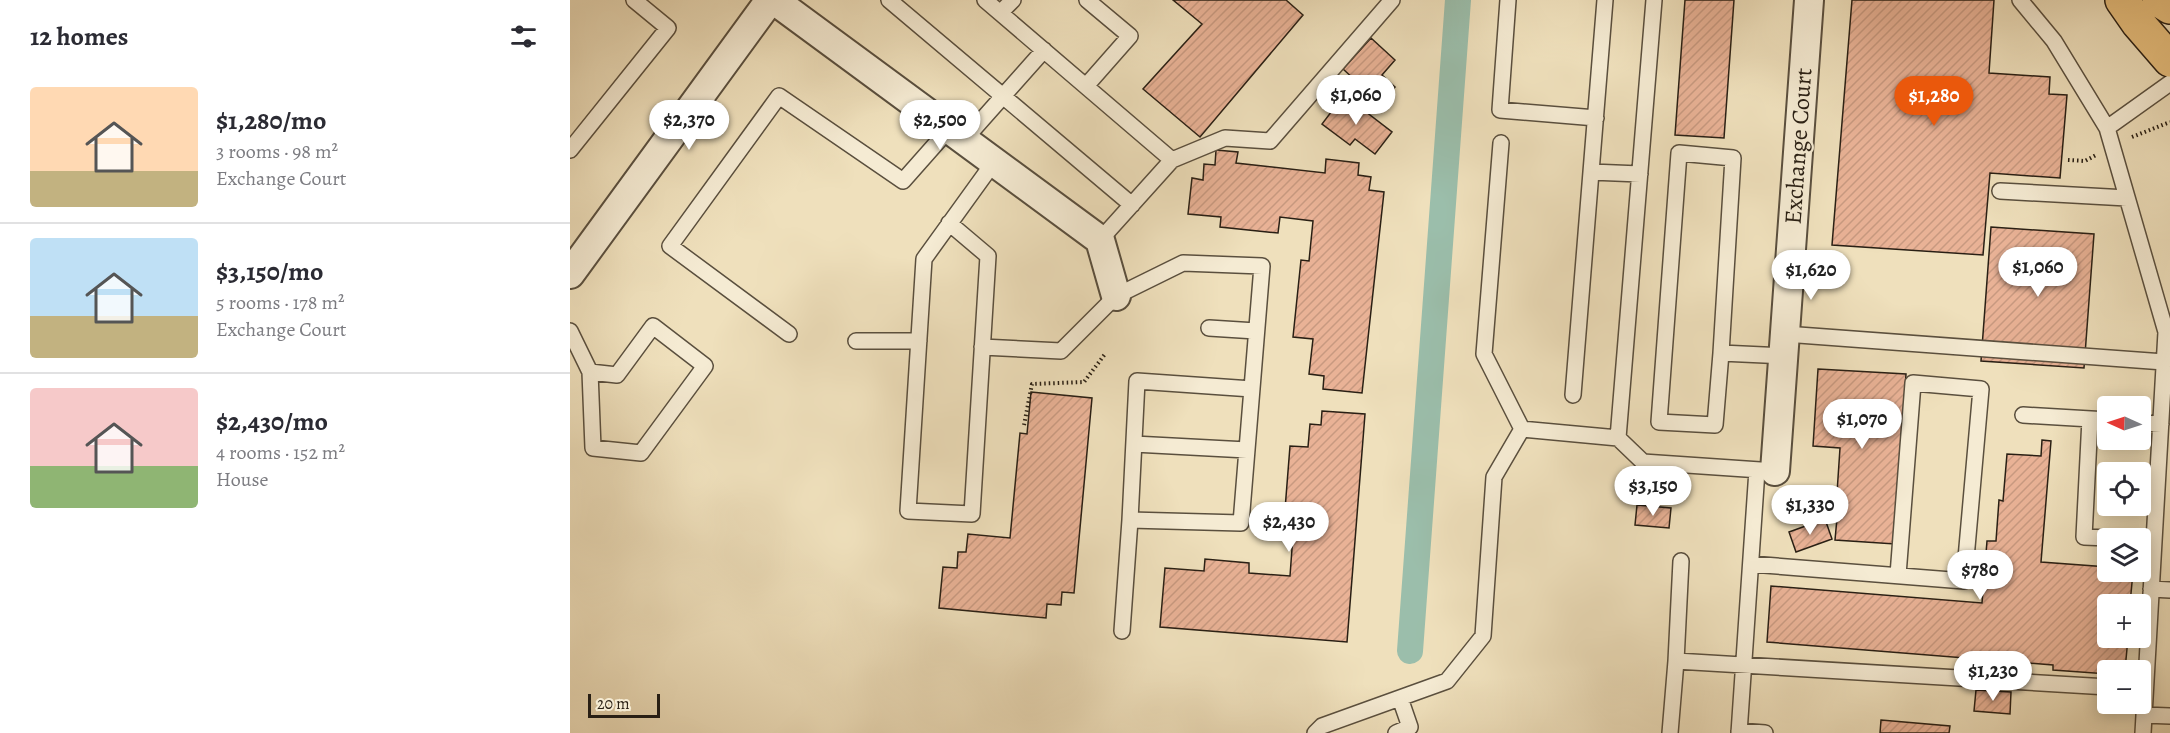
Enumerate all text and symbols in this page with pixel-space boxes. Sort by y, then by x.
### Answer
text: 12 homes [30,19,128,54]
icon: filters [507,20,540,53]
street label: Exchange Court [1777,67,1819,225]
pin: $1,060 [1307,75,1405,126]
pin: $1,280 [1885,76,1983,127]
text: $1,060 [1330,81,1382,108]
text: $1,280 [1908,82,1960,109]
pin: $2,370 [640,100,738,151]
pin: $2,500 [891,100,989,151]
text: $1,280/mo [216,103,326,138]
text: $2,370 [663,106,715,133]
text: $2,500 [913,106,967,133]
icon: home [78,111,150,183]
text: 3 rooms · 98 m² [216,138,338,165]
text: Exchange Court [216,165,346,192]
pin: $1,060 [1989,247,2087,298]
pin: $1,620 [1762,250,1860,301]
text: $1,060 [2012,253,2064,280]
text: $3,150/mo [216,254,324,289]
text: $1,620 [1786,256,1836,283]
icon: home [78,262,150,334]
text: 5 rooms · 178 m² [216,289,345,316]
text: Exchange Court [216,316,346,343]
north arrow [2097,396,2151,450]
map controls [2097,396,2151,714]
pin: $1,070 [1813,399,1911,450]
text: $2,430/mo [216,404,328,439]
text: $1,070 [1837,405,1887,432]
icon: home [78,412,150,484]
text: 4 rooms · 152 m² [216,439,345,466]
button: locate [2097,462,2151,516]
text: House [216,466,268,493]
pin: $3,150 [1604,466,1702,517]
text: $3,150 [1628,472,1678,499]
pin: $1,330 [1761,485,1859,536]
text: $1,330 [1785,491,1835,518]
pin: $2,430 [1240,502,1338,553]
text: $2,430 [1263,508,1315,535]
button: layers [2097,528,2151,582]
pin: $780 [1944,550,2016,601]
text: $780 [1961,556,1999,583]
button: + [2097,594,2151,648]
pin: $1,230 [1944,651,2042,702]
text: $1,230 [1968,657,2018,684]
button: − [2097,660,2151,714]
scale bar [588,691,660,718]
text: 20 m [597,693,630,715]

